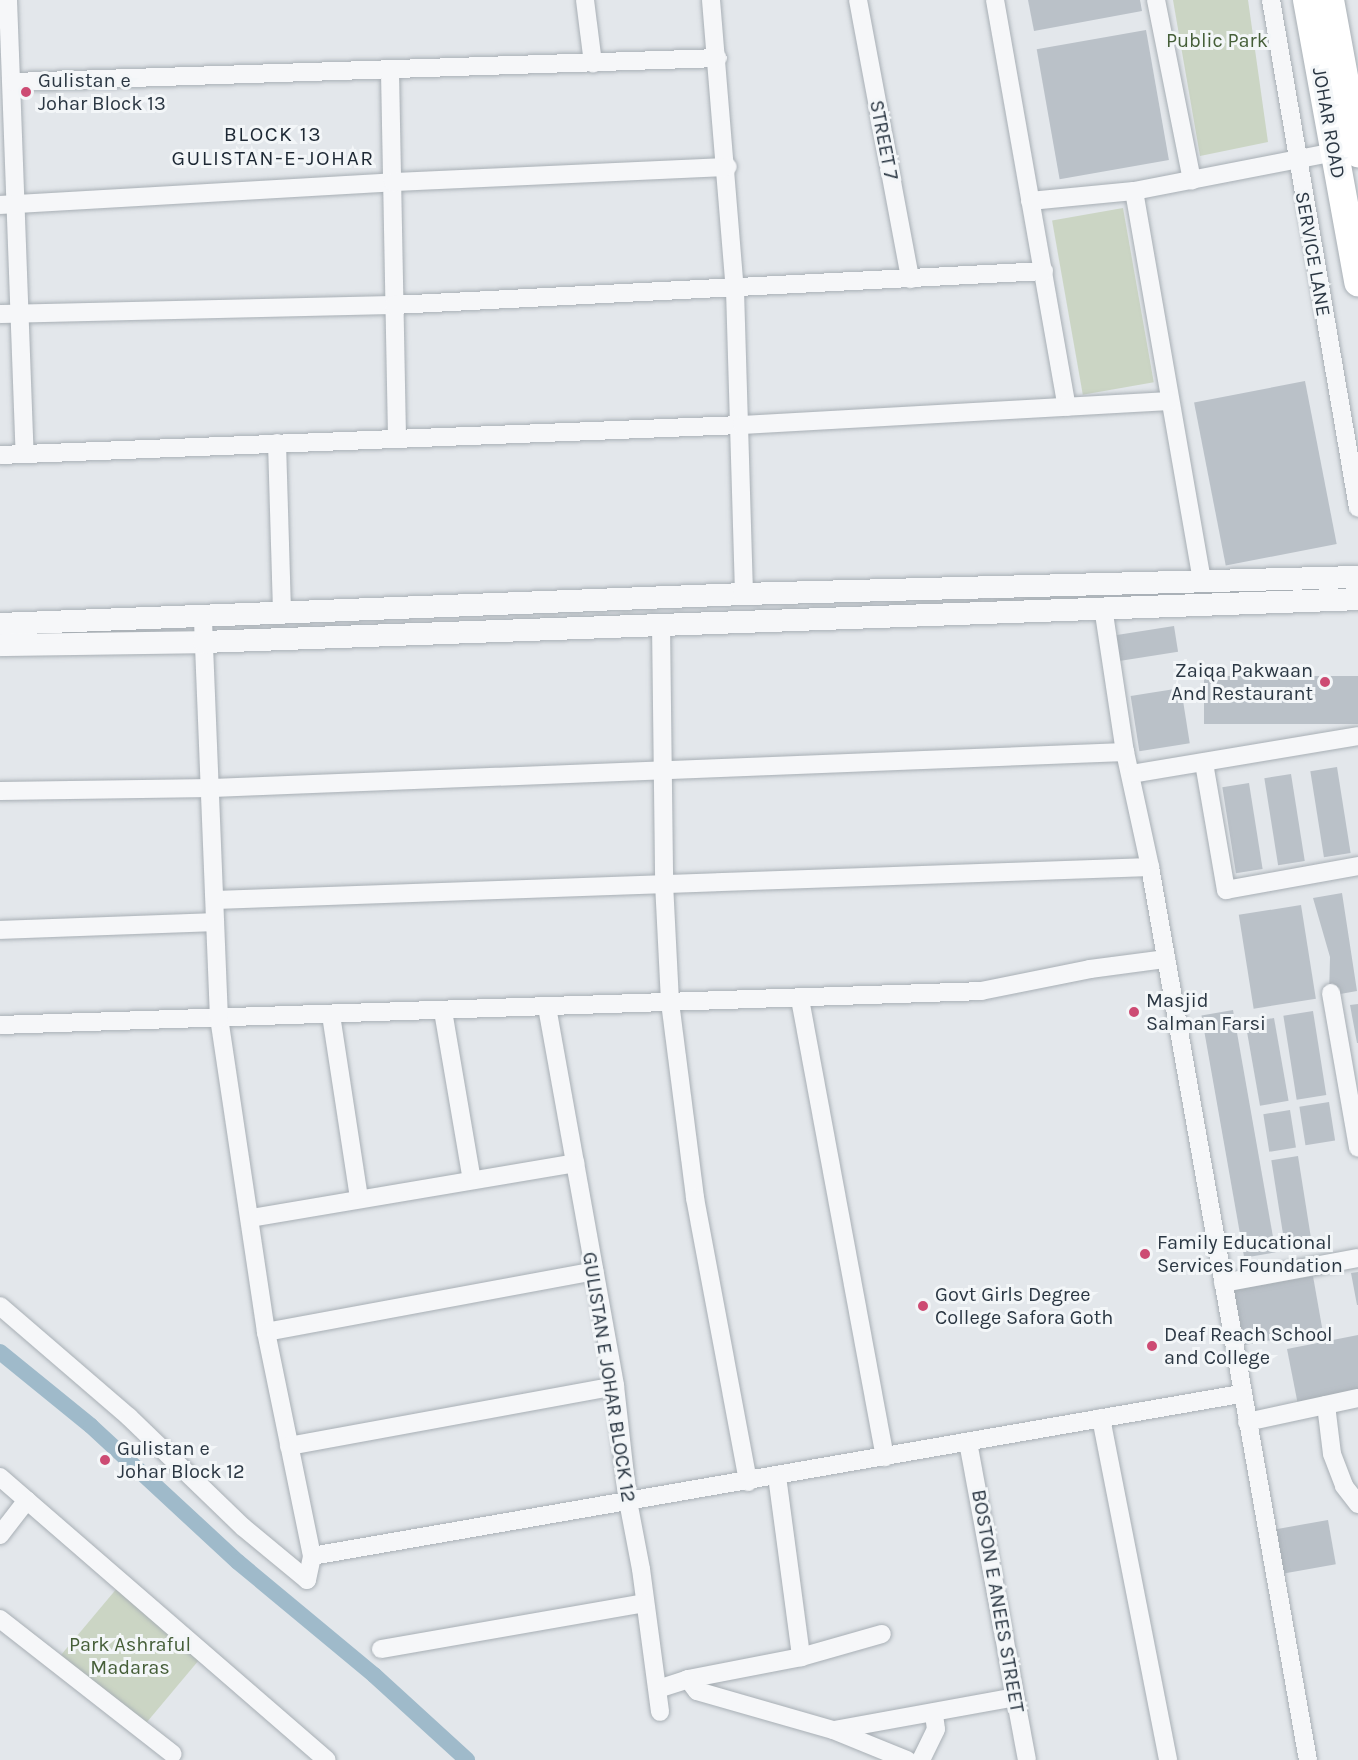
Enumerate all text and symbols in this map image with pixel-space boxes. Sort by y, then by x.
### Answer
park label: Public Park [1166,28,1268,52]
street label: JOHAR ROAD [1307,65,1351,181]
place label: Gulistan e Johar Block 13 [38,68,166,115]
marker: Gulistan e Johar Block 13 [19,85,33,99]
street label: STREET 7 [864,98,904,182]
district label: BLOCK 13 GULISTAN-E-JOHAR [171,121,375,171]
street label: SERVICE LANE [1290,190,1336,318]
place label: Zaiqa Pakwaan And Restaurant [1171,658,1313,705]
marker: Zaiqa Pakwaan And Restaurant [1318,675,1332,689]
place label: Masjid Salman Farsi [1146,988,1266,1035]
marker: Masjid Salman Farsi [1127,1005,1141,1019]
place label: Family Educational Services Foundation [1157,1230,1343,1277]
marker: Family Educational Services Foundation [1138,1247,1152,1261]
street label: GULISTAN E JOHAR BLOCK 12 [577,1250,641,1504]
place label: Govt Girls Degree College Safora Goth [935,1282,1113,1329]
marker: Govt Girls Degree College Safora Goth [916,1299,930,1313]
place label: Deaf Reach School and College [1164,1322,1333,1369]
marker: Deaf Reach School and College [1145,1339,1159,1353]
place label: Gulistan e Johar Block 12 [117,1436,245,1483]
marker: Gulistan e Johar Block 12 [98,1453,112,1467]
street label: BOSTON E ANEES STREET [967,1488,1029,1714]
park label: Park Ashraful Madaras [69,1633,191,1680]

